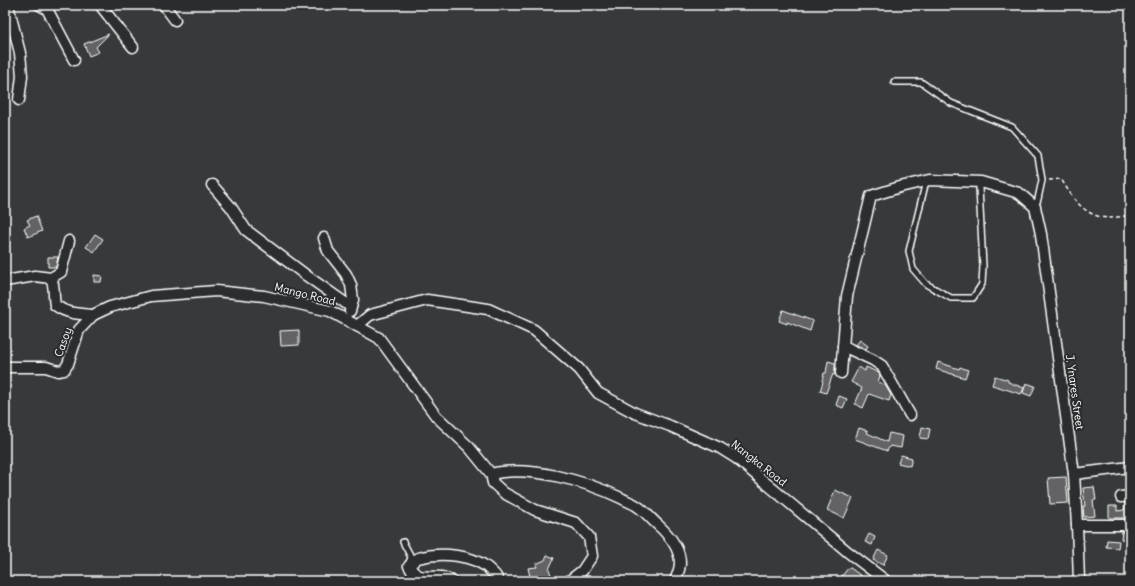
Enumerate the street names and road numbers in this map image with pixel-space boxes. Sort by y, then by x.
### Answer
street label: Mango Road [273,280,337,308]
street label: Casoy [51,325,75,359]
street label: J. Ynares Street [1063,354,1087,431]
street label: Nangka Road [728,437,790,489]

